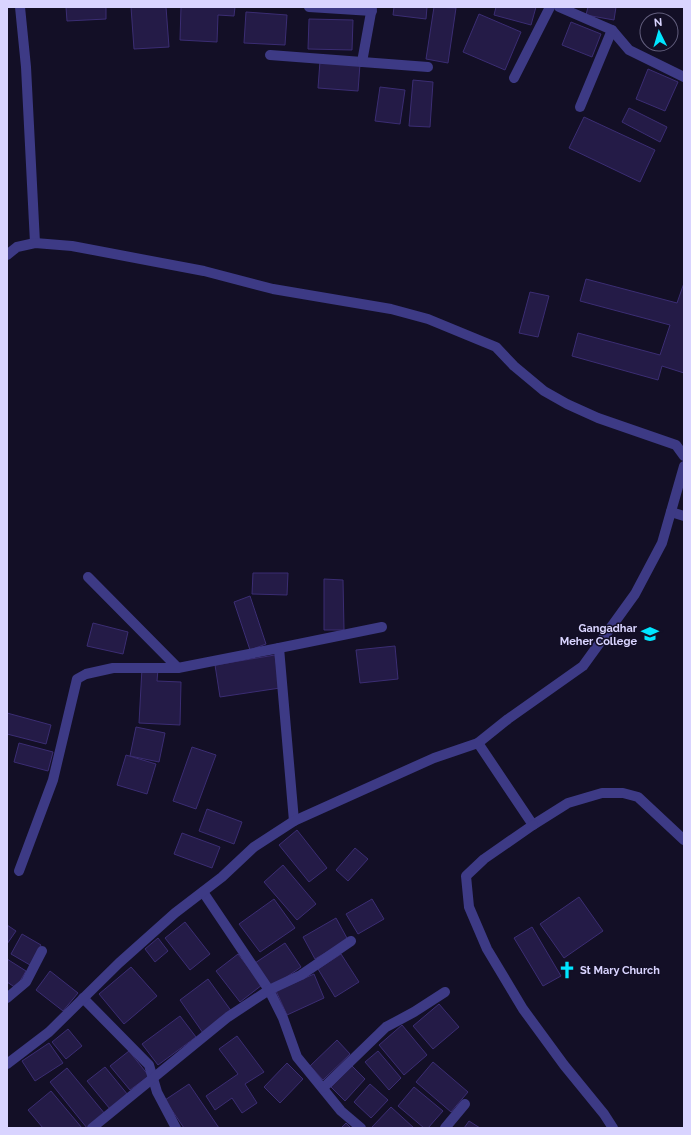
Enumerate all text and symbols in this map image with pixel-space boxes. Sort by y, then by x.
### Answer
north arrow [639,12,679,52]
text: N [653,16,663,29]
place label: Gangadhar Meher College [560,622,638,648]
school or university icon: Gangadhar Meher College [640,624,660,644]
church icon: St Mary Church [557,960,577,980]
place label: St Mary Church [580,964,660,977]

